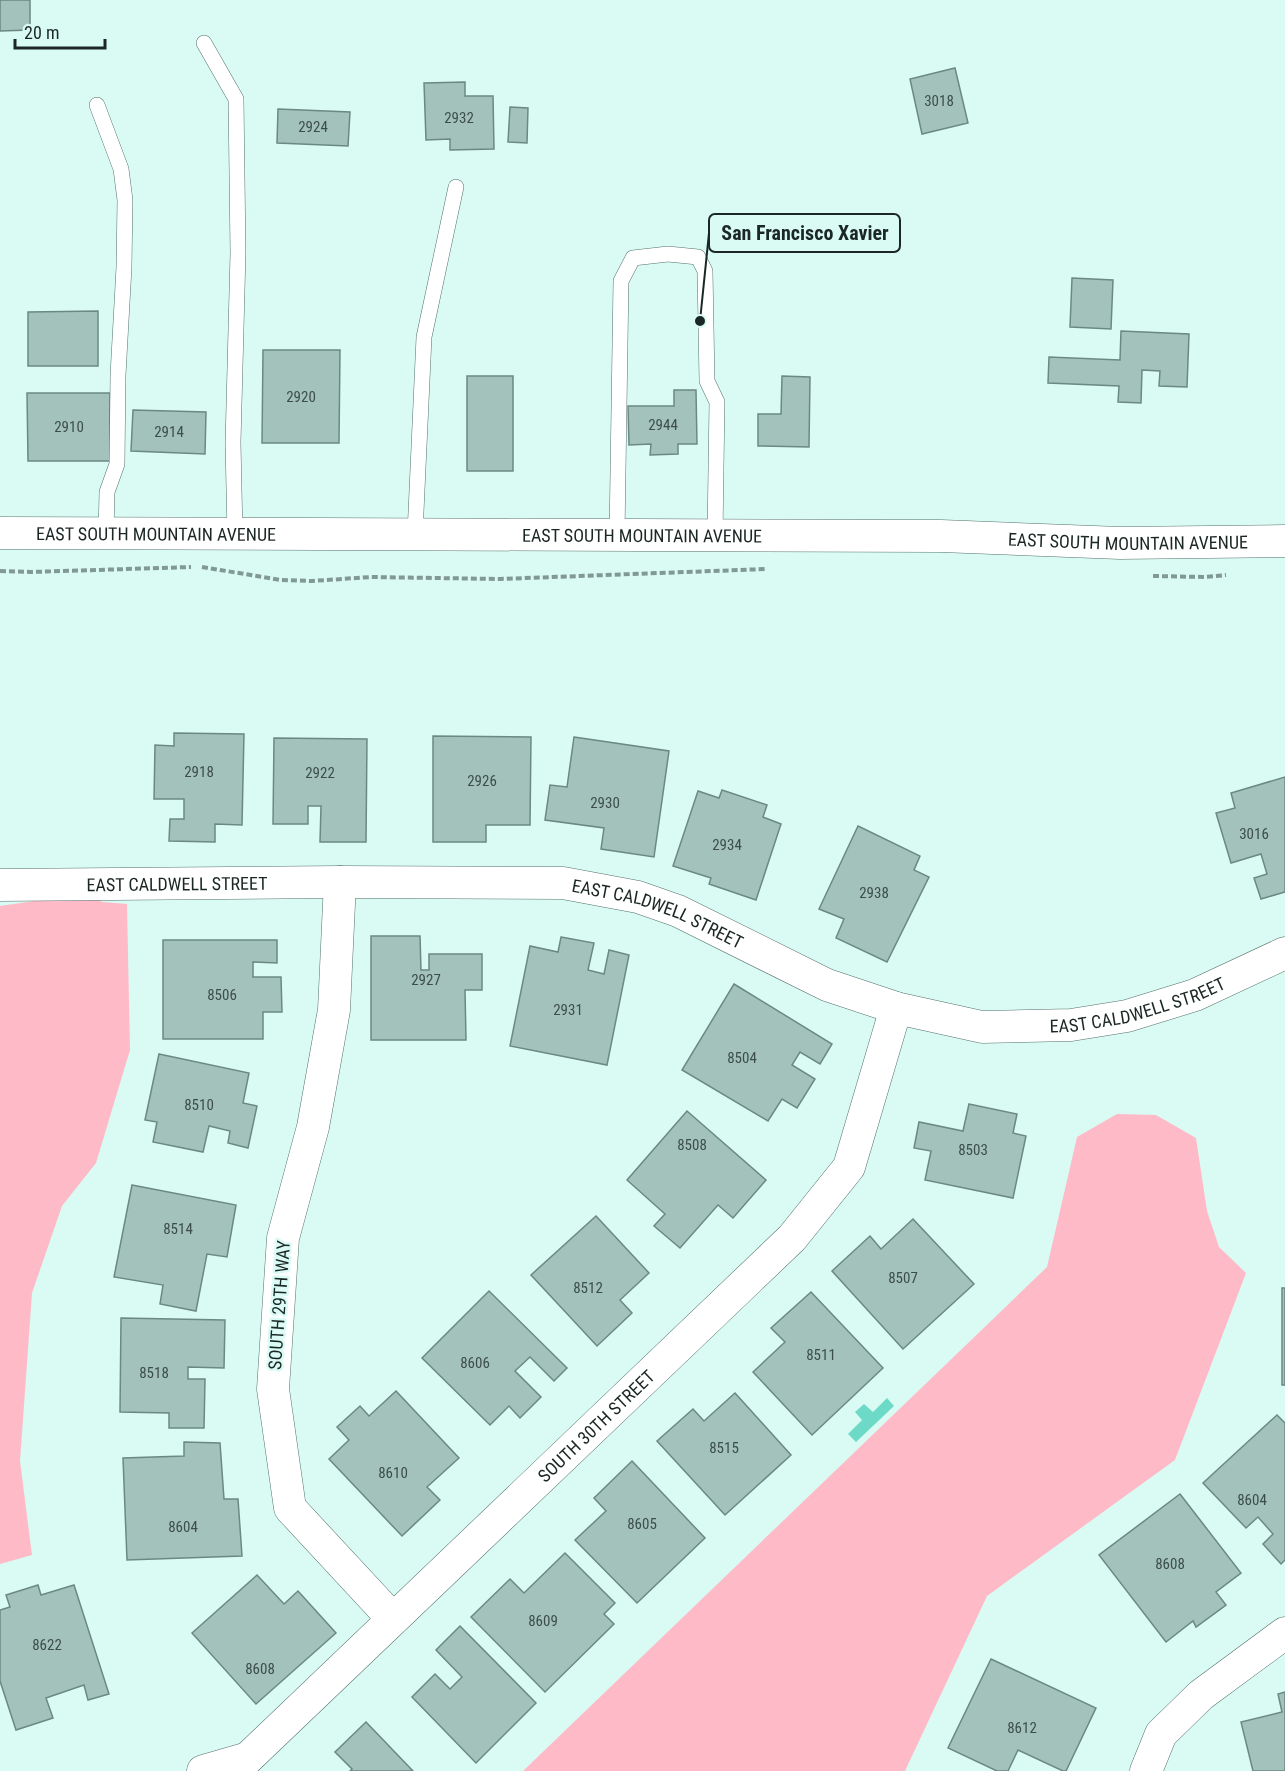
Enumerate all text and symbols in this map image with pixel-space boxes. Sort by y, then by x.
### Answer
scale bar [15,12,105,50]
text: 20 m [24,22,59,43]
house number: 3018 [924,92,954,110]
house number: 2932 [444,109,474,127]
house number: 2924 [298,118,328,136]
callout: San Francisco Xavier [709,214,900,252]
text: San Francisco Xavier [721,221,889,245]
house number: 2920 [286,388,316,406]
house number: 2944 [648,416,678,434]
house number: 2910 [54,418,84,436]
house number: 2914 [154,423,184,441]
street label: EAST SOUTH MOUNTAIN AVENUE [36,523,276,544]
street label: EAST SOUTH MOUNTAIN AVENUE [522,524,762,546]
street label: EAST SOUTH MOUNTAIN AVENUE [1008,528,1248,554]
house number: 2918 [184,763,214,781]
house number: 2922 [305,764,335,782]
house number: 2926 [467,772,497,790]
house number: 2930 [590,794,620,812]
house number: 3016 [1239,825,1269,843]
house number: 2934 [712,836,742,854]
street label: EAST CALDWELL STREET [86,872,268,895]
street label: EAST CALDWELL STREET [570,874,747,952]
house number: 2938 [859,884,889,902]
house number: 2927 [411,971,441,989]
street label: EAST CALDWELL STREET [1049,972,1228,1036]
house number: 8506 [207,986,237,1004]
house number: 2931 [553,1001,583,1019]
house number: 8504 [727,1049,757,1067]
house number: 8510 [184,1096,214,1114]
house number: 8508 [677,1136,707,1154]
house number: 8503 [958,1141,988,1159]
house number: 8514 [163,1220,193,1238]
street label: SOUTH 29TH WAY [264,1239,294,1370]
house number: 8507 [888,1269,918,1287]
house number: 8512 [573,1279,603,1297]
house number: 8511 [806,1346,836,1364]
house number: 8606 [460,1354,490,1372]
house number: 8518 [139,1364,169,1382]
street label: SOUTH 30TH STREET [533,1365,658,1486]
house number: 8515 [709,1439,739,1457]
house number: 8610 [378,1464,408,1482]
house number: 8604 [1237,1491,1267,1509]
house number: 8605 [627,1515,657,1533]
house number: 8604 [168,1518,198,1536]
house number: 8608 [1155,1555,1185,1573]
house number: 8609 [528,1612,558,1630]
house number: 8622 [32,1636,62,1654]
house number: 8608 [245,1660,275,1678]
house number: 8612 [1007,1719,1037,1737]

